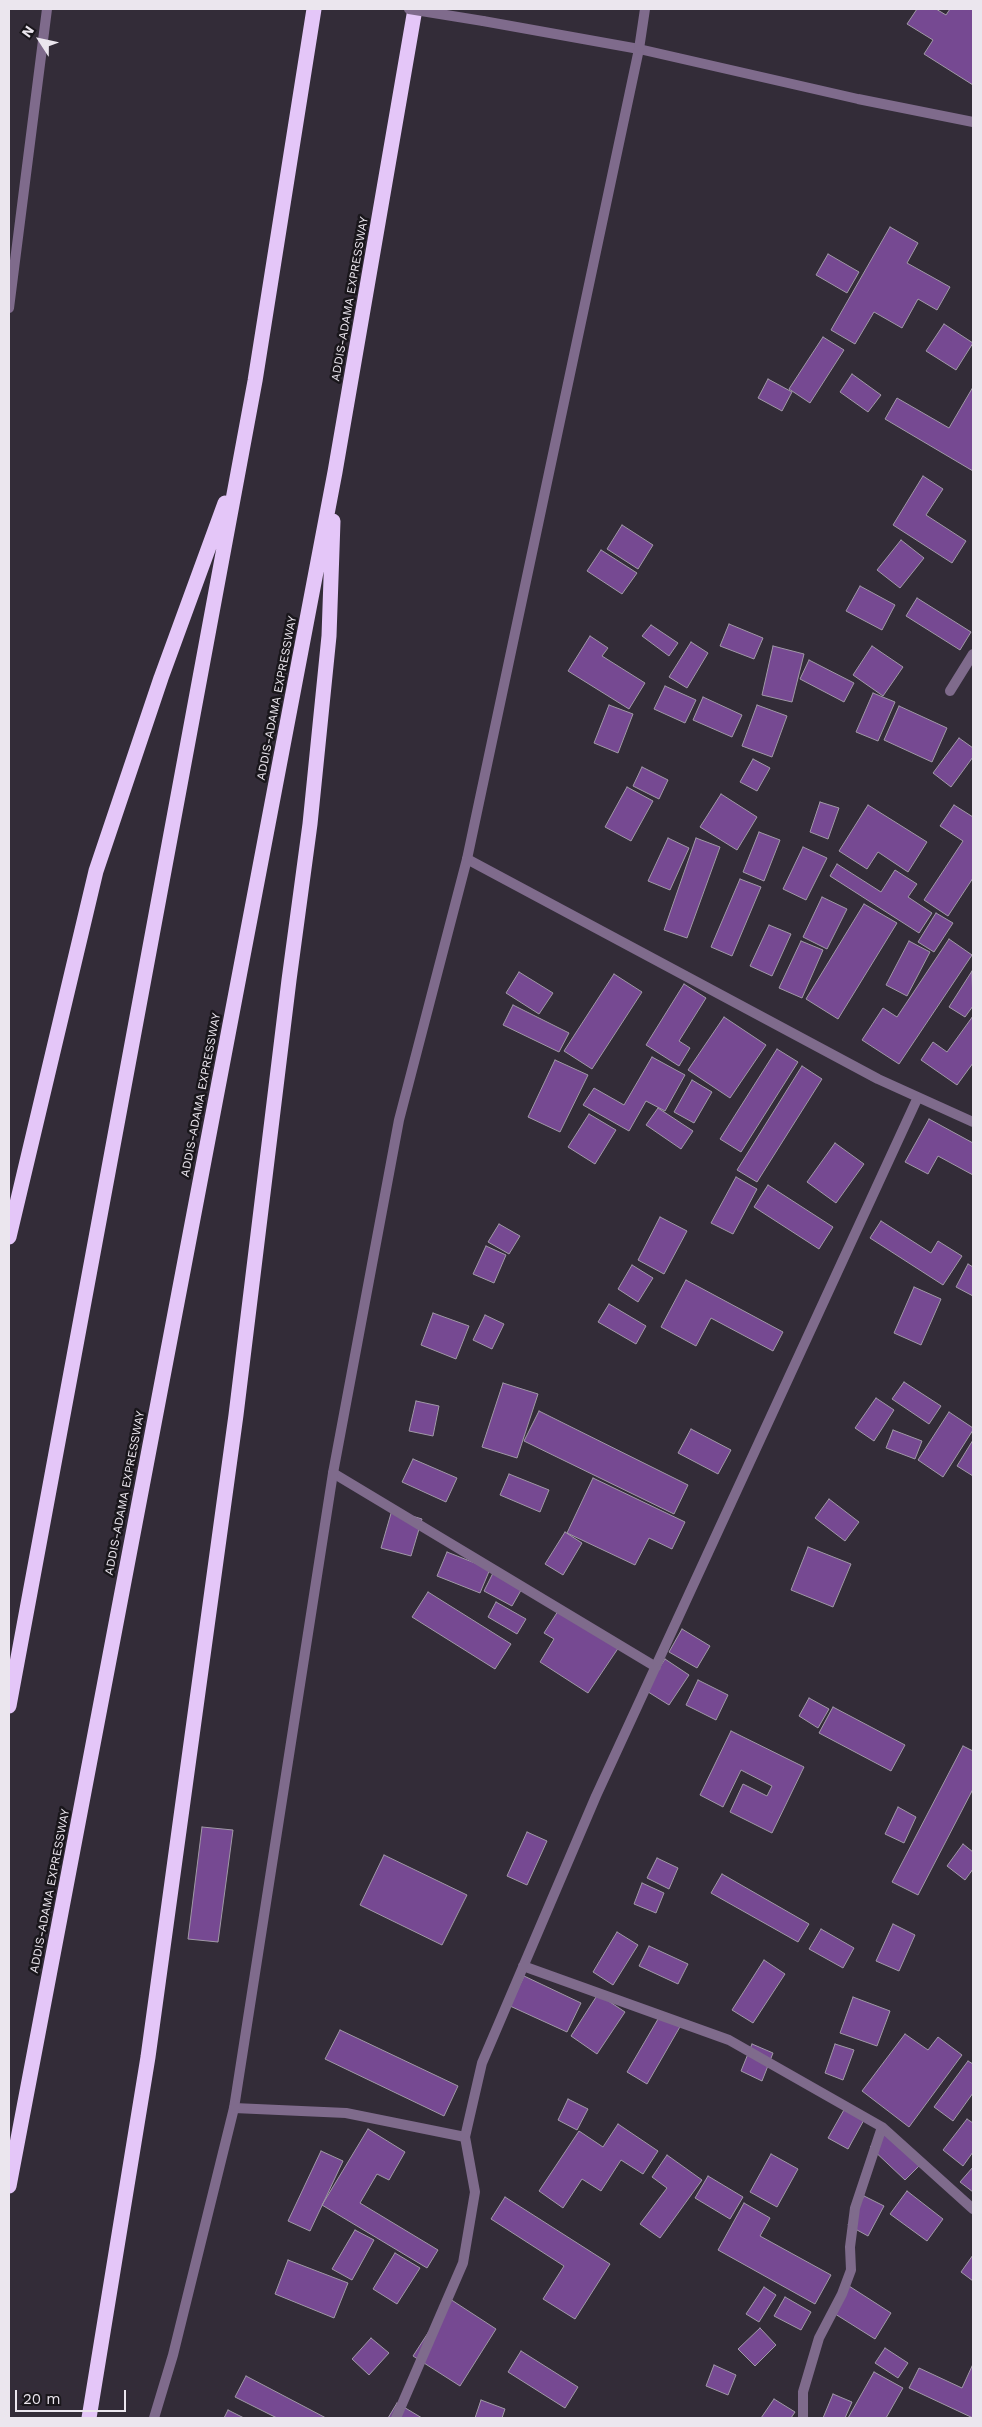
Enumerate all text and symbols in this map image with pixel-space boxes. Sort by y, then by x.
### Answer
north arrow [15,15,65,65]
text: N [18,23,37,40]
street label: ADDIS-ADAMA EXPRESSWAY [328,216,372,382]
street label: ADDIS-ADAMA EXPRESSWAY [254,615,300,781]
street label: ADDIS-ADAMA EXPRESSWAY [178,1012,224,1178]
street label: ADDIS-ADAMA EXPRESSWAY [102,1410,148,1576]
street label: ADDIS-ADAMA EXPRESSWAY [27,1808,73,1974]
scale bar [18,2380,129,2412]
text: 20 m [23,2390,61,2408]

